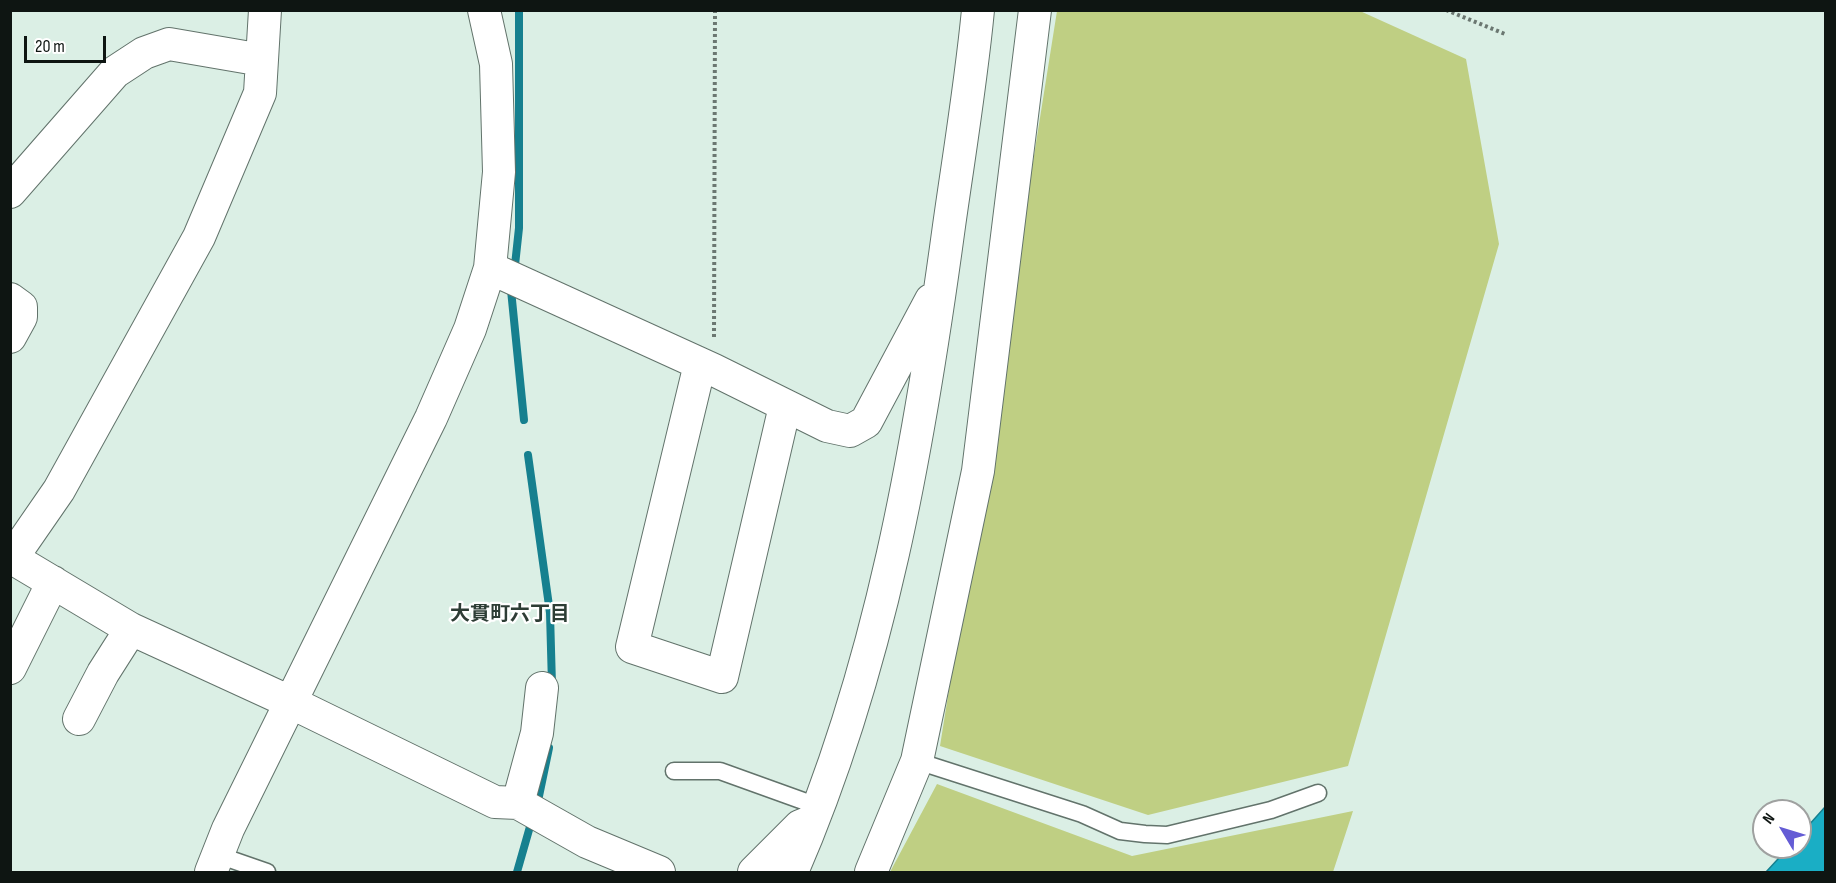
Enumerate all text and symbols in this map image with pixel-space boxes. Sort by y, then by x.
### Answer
scale bar [27,24,110,62]
text: 20 m [35,36,65,57]
district label: 大貫町六丁目 [450,603,570,627]
north arrow [1752,799,1812,859]
text: N [1759,810,1779,828]

